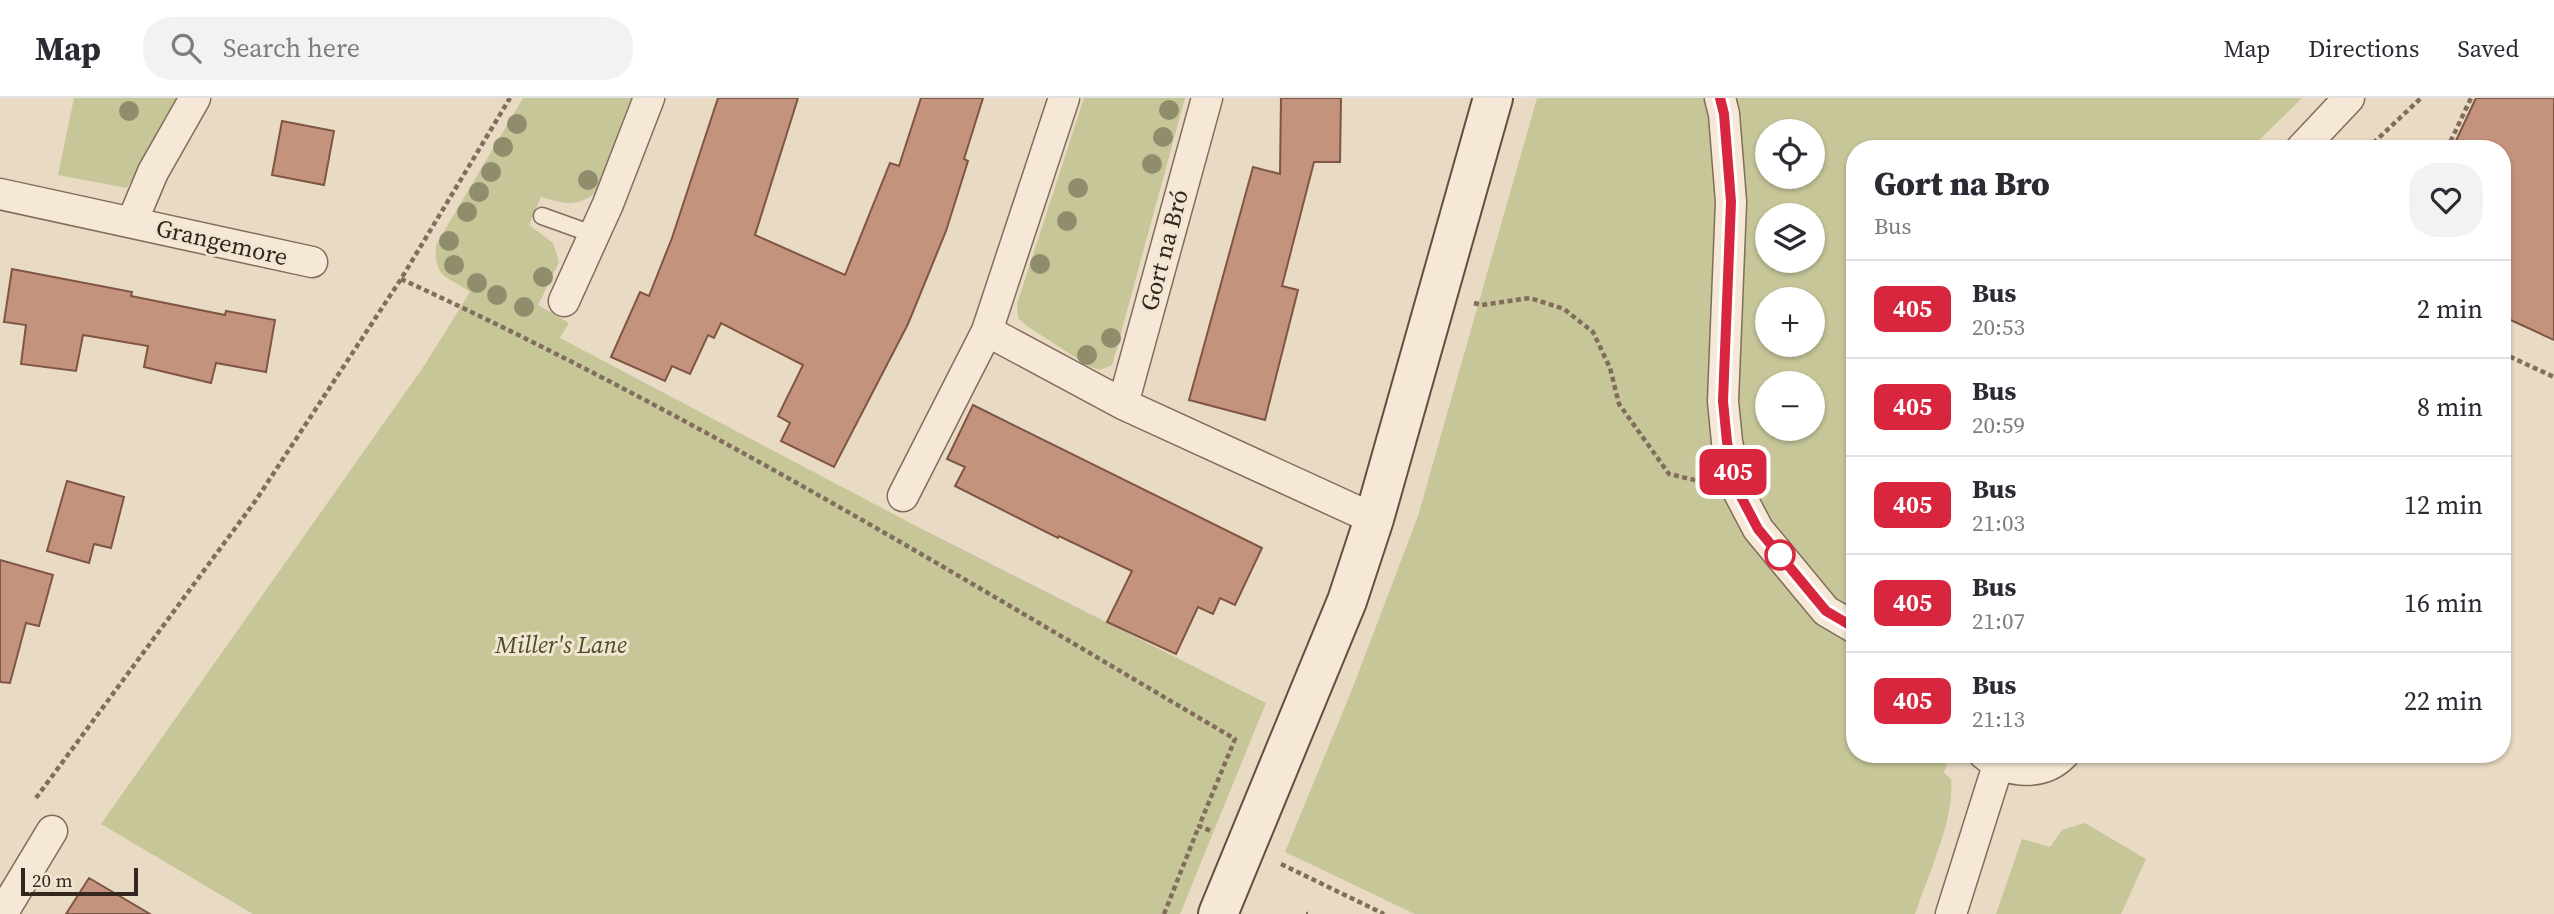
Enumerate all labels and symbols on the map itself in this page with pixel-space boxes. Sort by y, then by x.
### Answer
street label: Gort na Bró [1132,186,1196,314]
street label: Grangemore [153,211,291,273]
line badge: 405 [1693,449,1773,495]
unlabelled marker [1765,540,1795,570]
park label: Miller's Lane [494,628,627,661]
scale bar [21,865,138,897]

